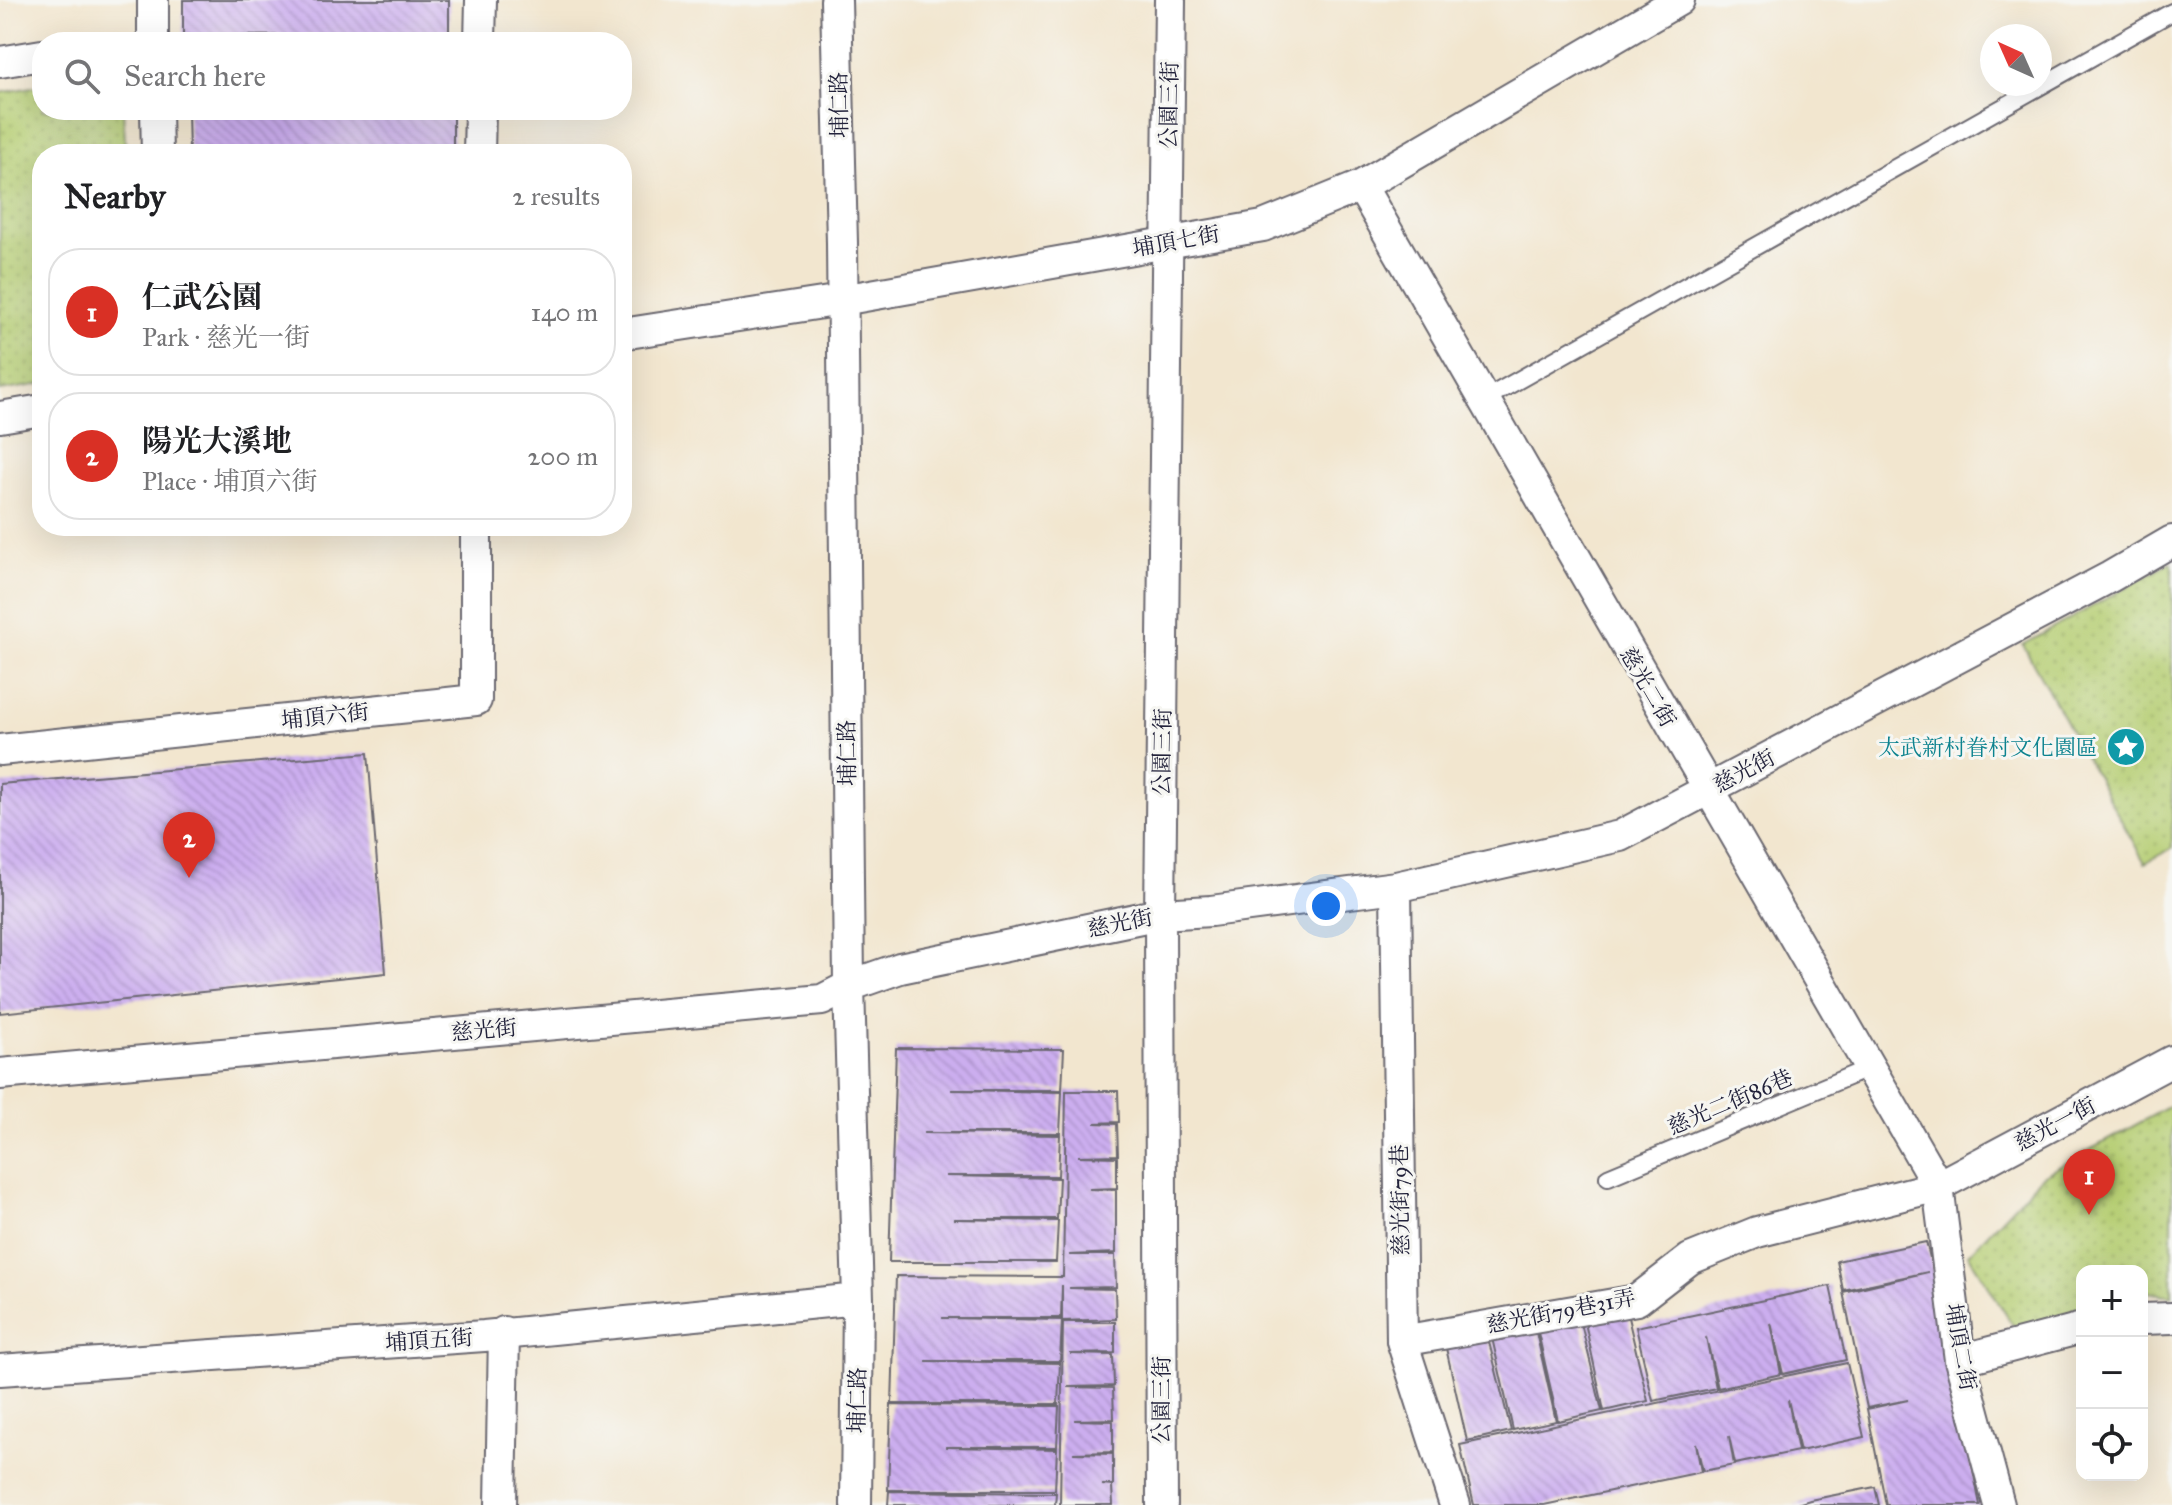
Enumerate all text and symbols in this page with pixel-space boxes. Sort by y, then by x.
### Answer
north arrow [1980,24,2052,96]
search box [32,32,632,120]
icon: search [60,54,104,98]
text: Search here [124,58,266,94]
street label: 公園三街 [1155,61,1183,149]
street label: 埔仁路 [825,72,853,138]
text: Nearby [64,176,166,217]
text: 2 results [512,180,600,212]
street label: 埔頂七街 [1130,220,1222,262]
text: 仁武公園 [142,279,262,315]
text: 1 [87,296,97,328]
text: 140 m [531,296,598,328]
text: Park · 慈光一街 [142,321,310,353]
text: 陽光大溪地 [142,423,292,459]
text: 2 [86,440,98,472]
text: 200 m [527,440,598,472]
text: Place · 埔頂六街 [142,465,318,497]
street label: 慈光二街 [1614,642,1682,732]
street label: 埔頂六街 [280,698,370,734]
street label: 公園三街 [1148,708,1176,796]
street label: 埔仁路 [833,720,861,786]
place icon: 太武新村眷村文化園區 [2105,726,2147,768]
place label: 太武新村眷村文化園區 [1878,734,2098,761]
street label: 慈光街 [1709,744,1779,798]
pin: 2 [163,812,215,878]
your location [1306,886,1346,926]
street label: 慈光街 [1085,903,1155,943]
street label: 慈光街 [450,1014,518,1046]
street label: 慈光二街86巷 [1664,1064,1796,1140]
street label: 慈光一街 [2010,1091,2100,1157]
street label: 慈光街79巷 [1386,1144,1414,1256]
pin: 1 [2063,1149,2115,1215]
map controls [2076,1265,2148,1481]
button: + [2076,1265,2148,1337]
street label: 慈光街79巷31弄 [1484,1283,1638,1339]
street label: 埔頂二街 [1940,1301,1982,1393]
street label: 埔頂五街 [384,1323,474,1357]
button: − [2076,1337,2148,1409]
street label: 公園三街 [1148,1356,1175,1444]
street label: 埔仁路 [843,1367,871,1433]
button: locate [2076,1409,2148,1481]

